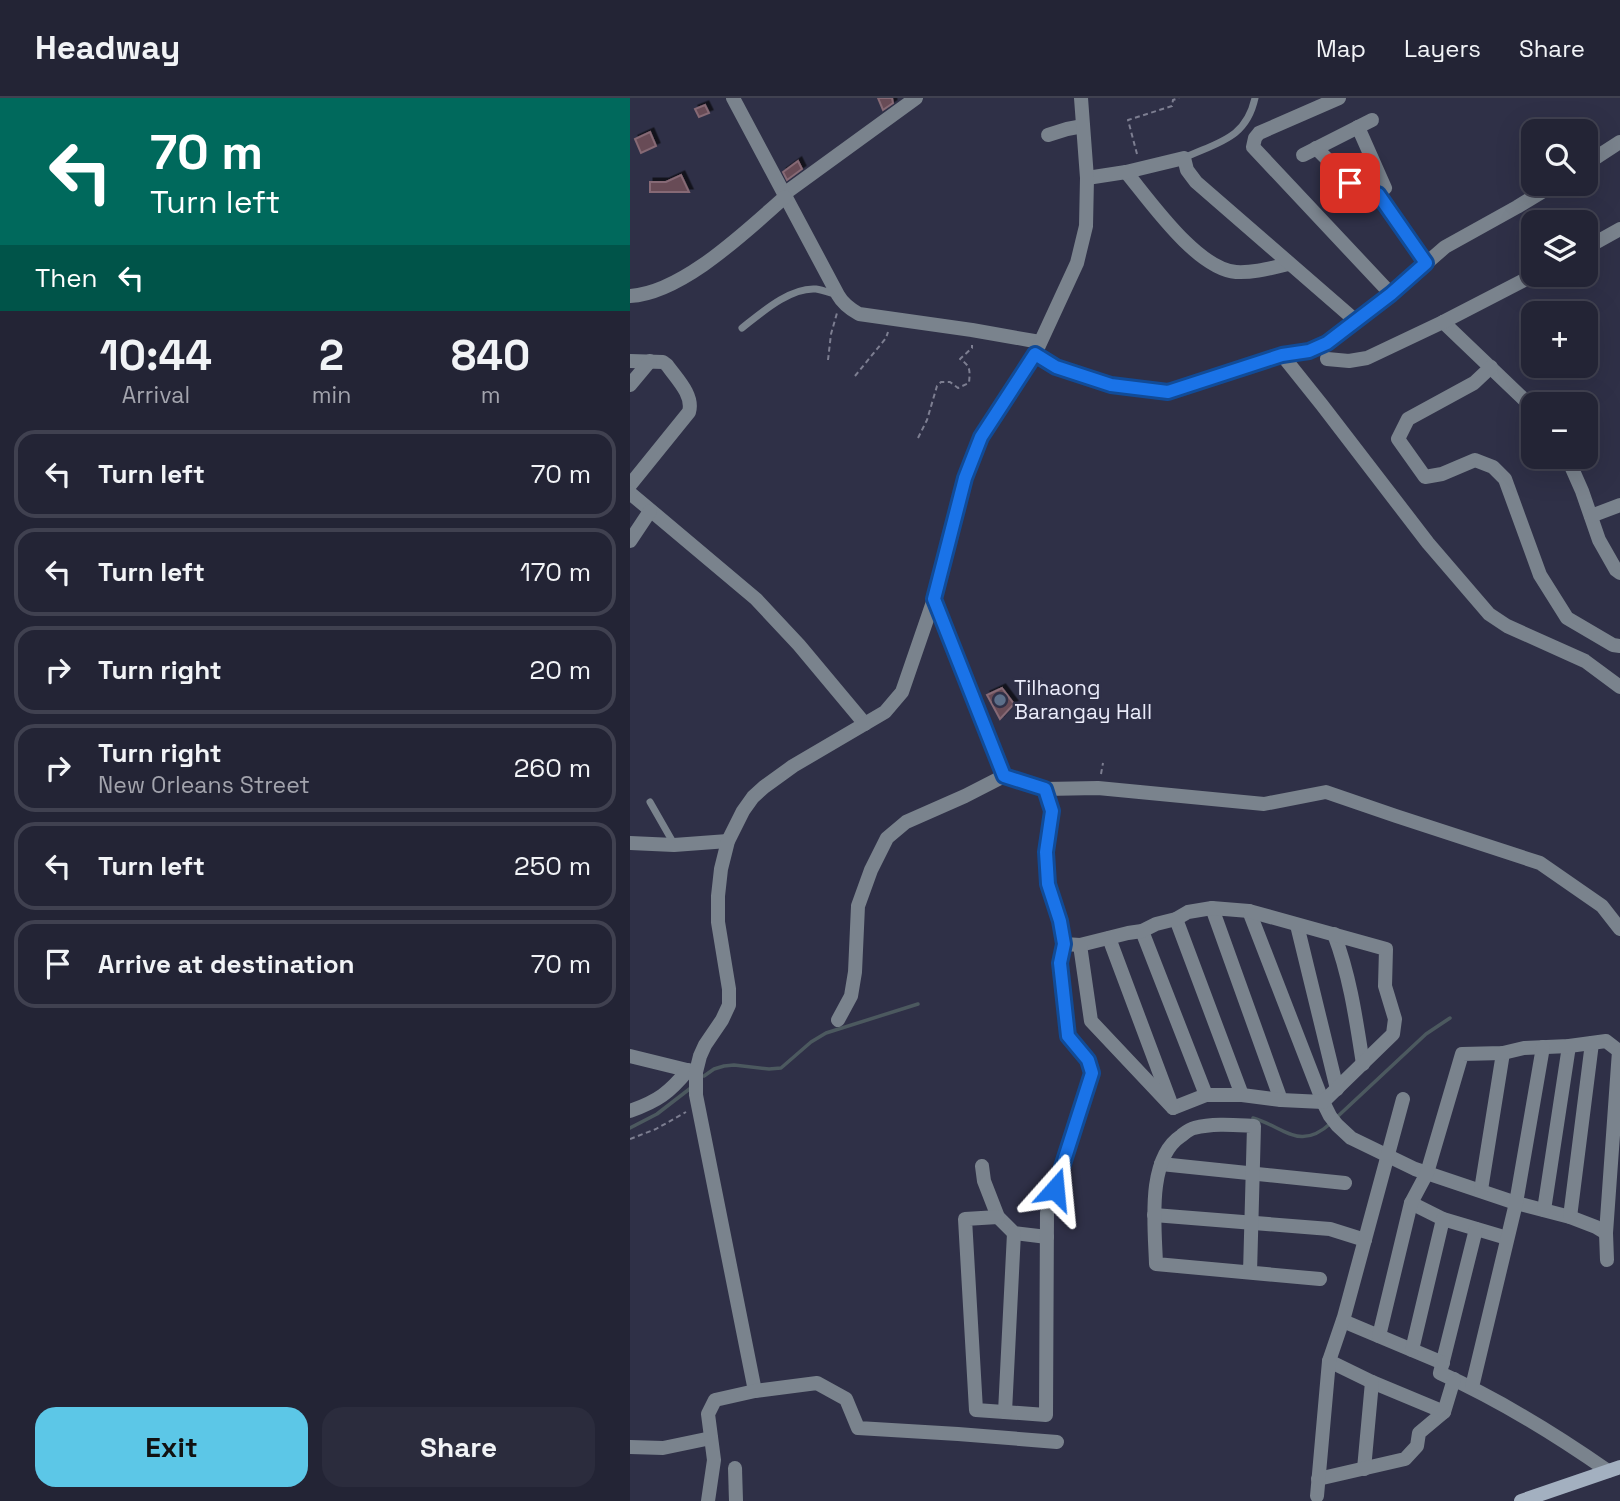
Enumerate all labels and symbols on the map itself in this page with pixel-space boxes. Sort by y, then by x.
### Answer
pin [1320,153,1380,213]
place label: Tilhaong Barangay Hall [1014,674,1152,725]
marker: Tilhaong Barangay Hall [992,692,1008,708]
position arrow [1018,1152,1092,1226]

